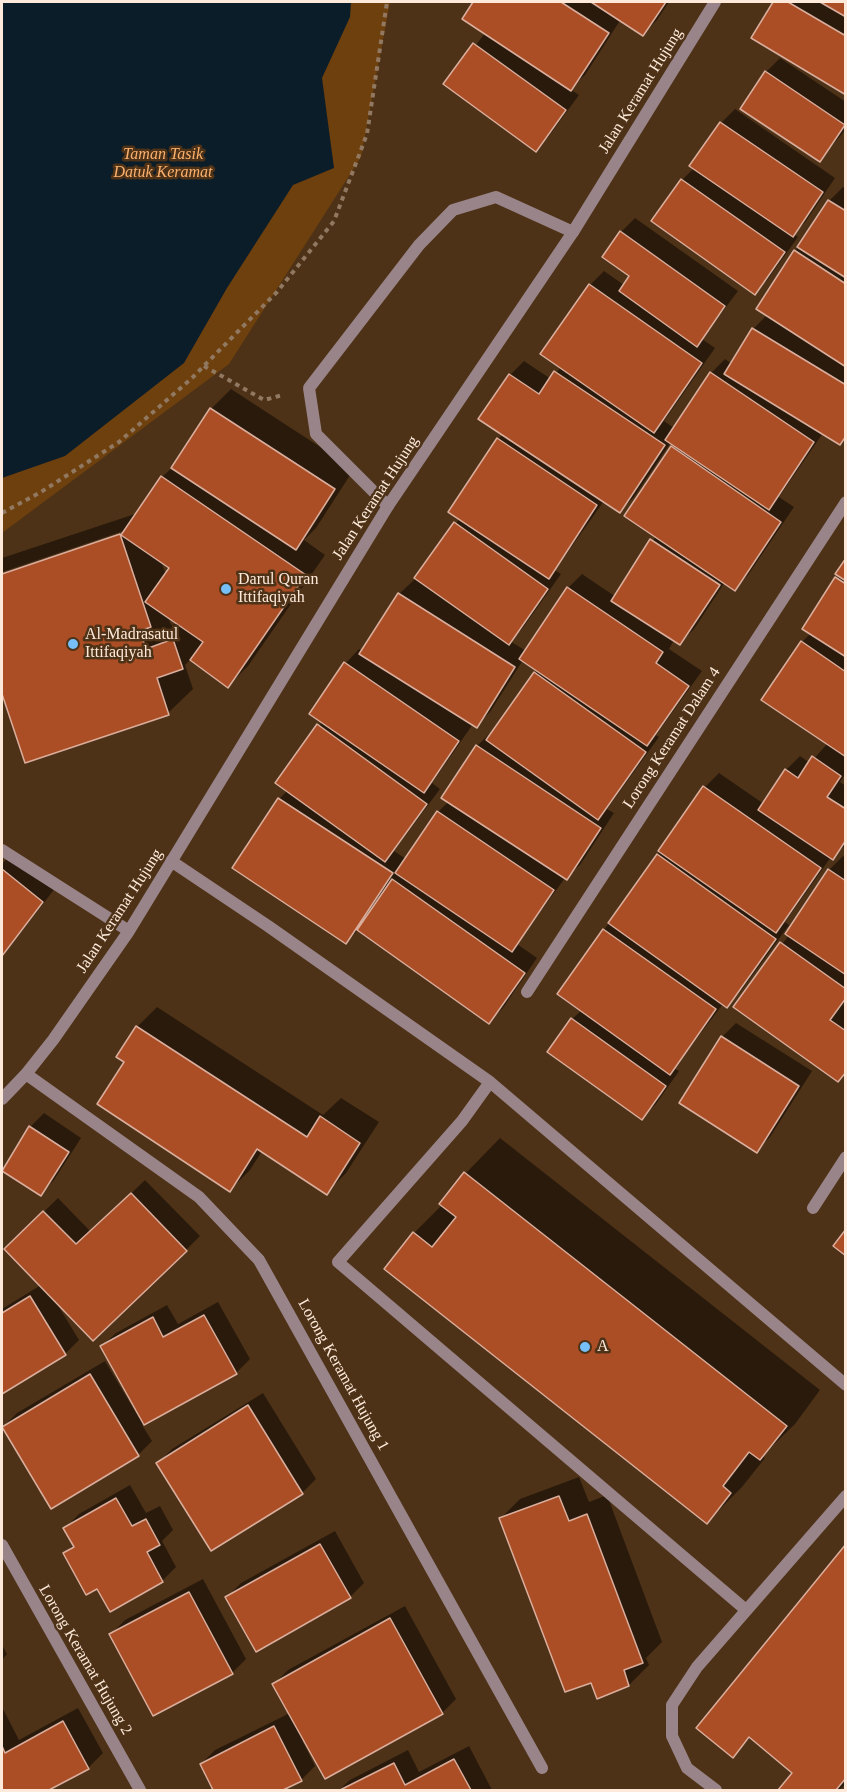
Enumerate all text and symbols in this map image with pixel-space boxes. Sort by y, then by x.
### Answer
street label: Jalan Keramat Hujung [595,25,687,157]
park label: Taman Tasik Datuk Keramat [113,145,213,183]
street label: Jalan Keramat Hujung [329,432,423,564]
place label: Darul Quran Ittifaqiyah [238,570,318,608]
marker: Darul Quran Ittifaqiyah [219,582,233,596]
place label: Al-Madrasatul Ittifaqiyah [85,625,178,663]
marker: Al-Madrasatul Ittifaqiyah [66,637,80,651]
street label: Lorong Keramat Dalam 4 [619,664,725,812]
street label: Jalan Keramat Hujung [73,845,167,977]
street label: Lorong Keramat Hujung 1 [293,1296,393,1454]
place label: A [597,1337,609,1357]
marker: A [578,1340,592,1354]
street label: Lorong Keramat Hujung 2 [34,1582,136,1738]

